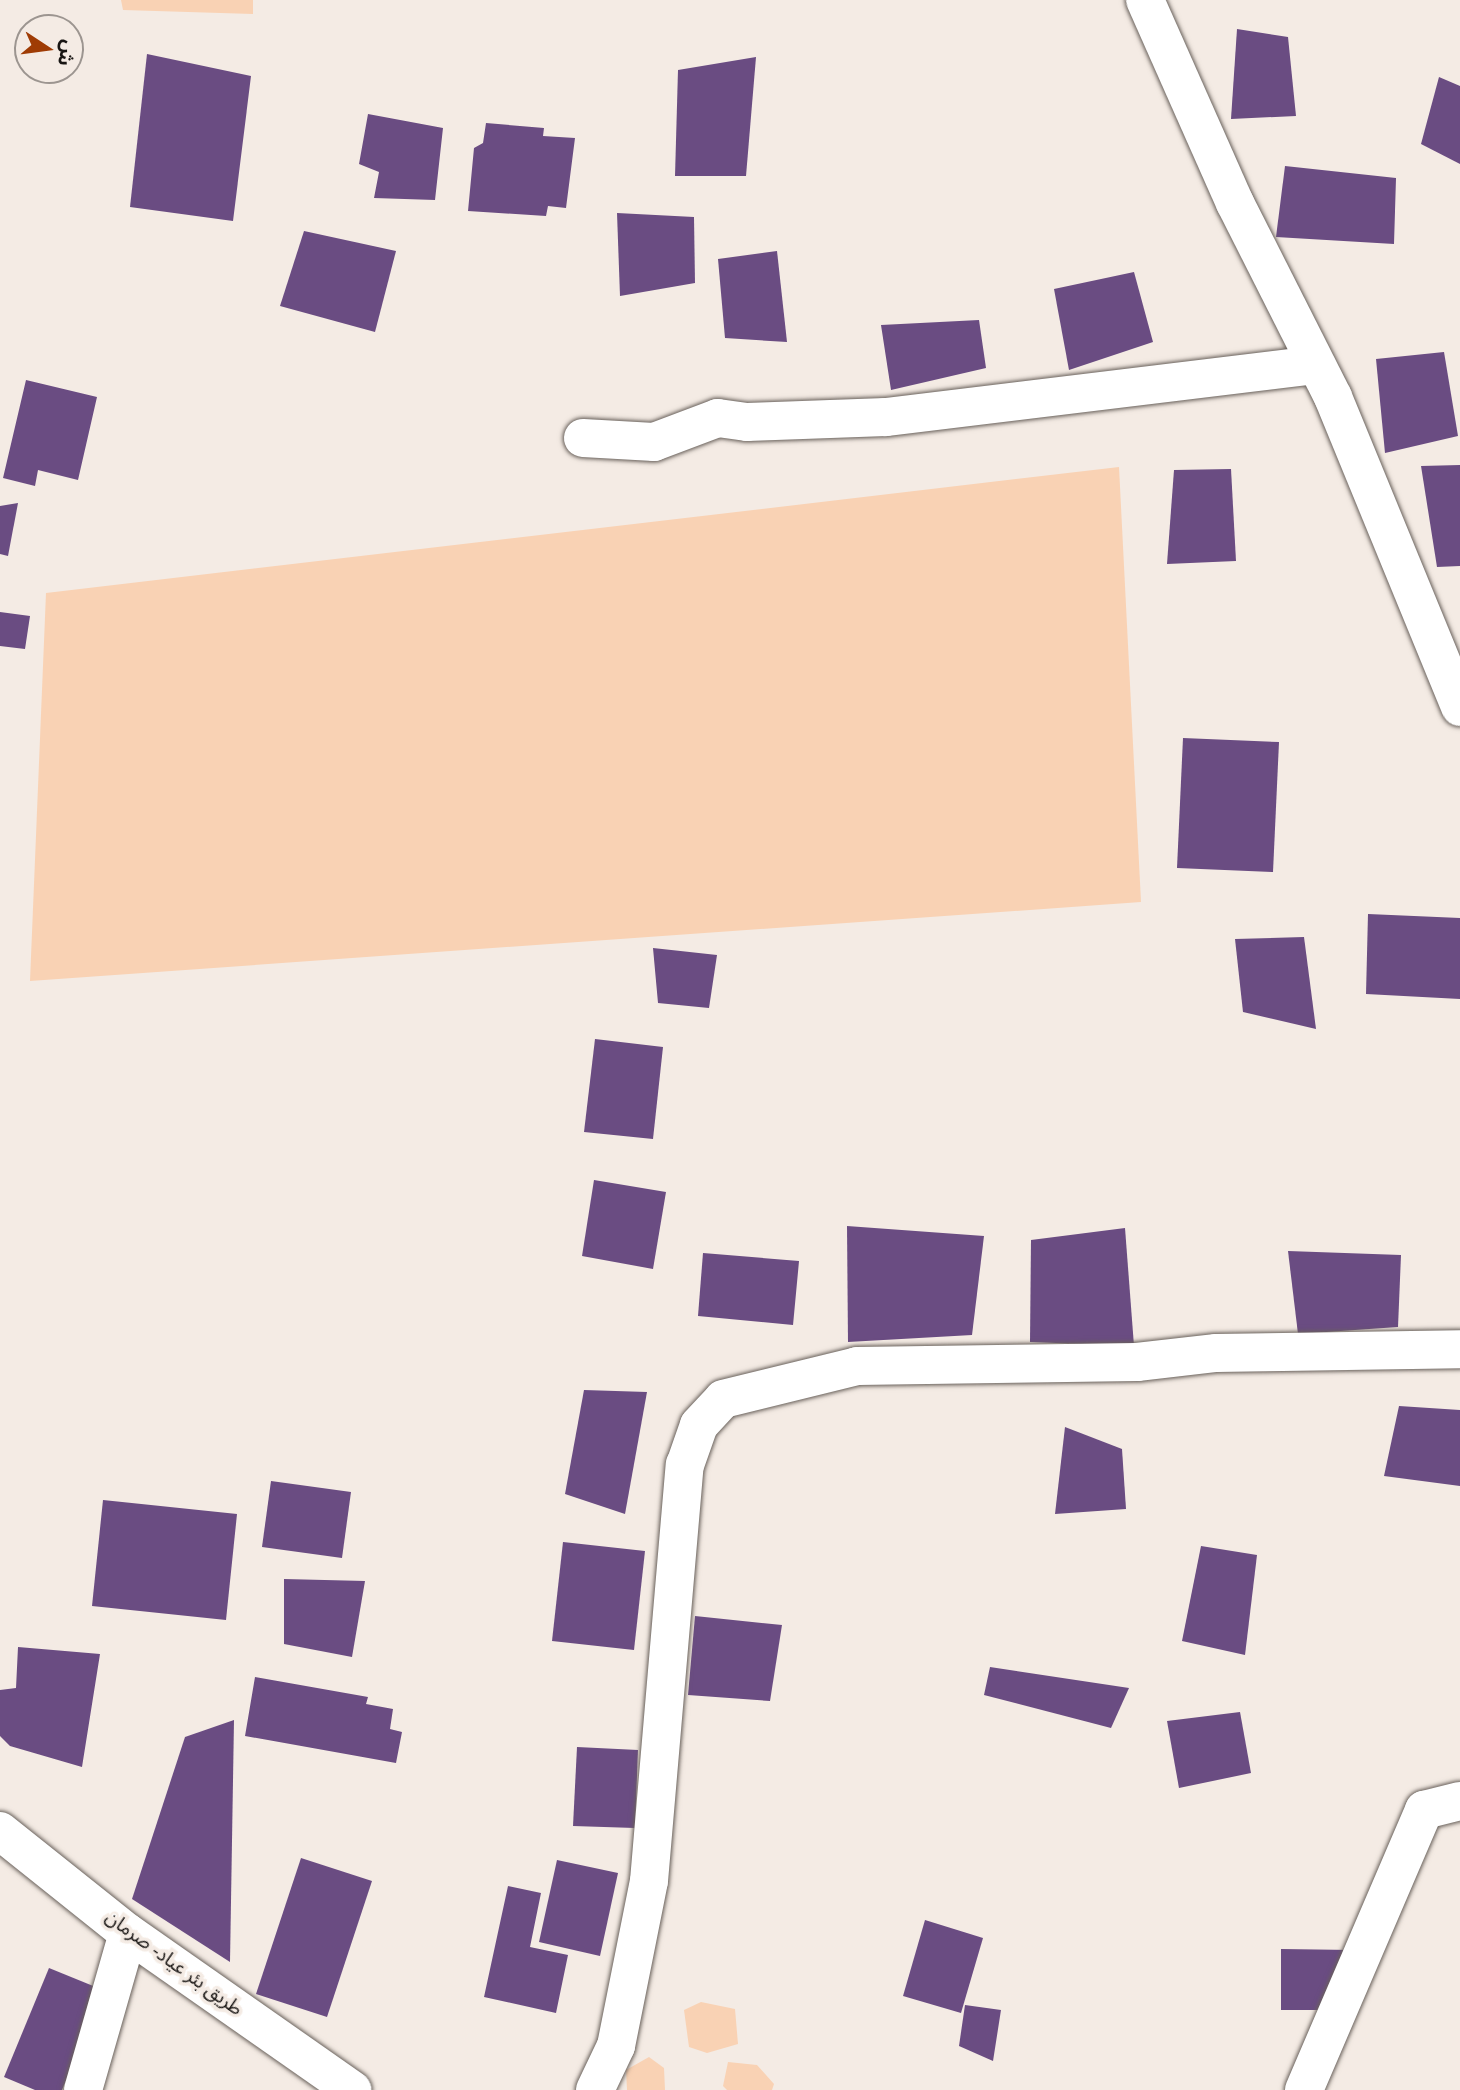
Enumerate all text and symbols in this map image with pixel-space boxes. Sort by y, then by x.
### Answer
north arrow [14,14,84,84]
text: ش [54,38,81,68]
street label: طريق بئر عياد - صرمان [99,1904,249,2022]

